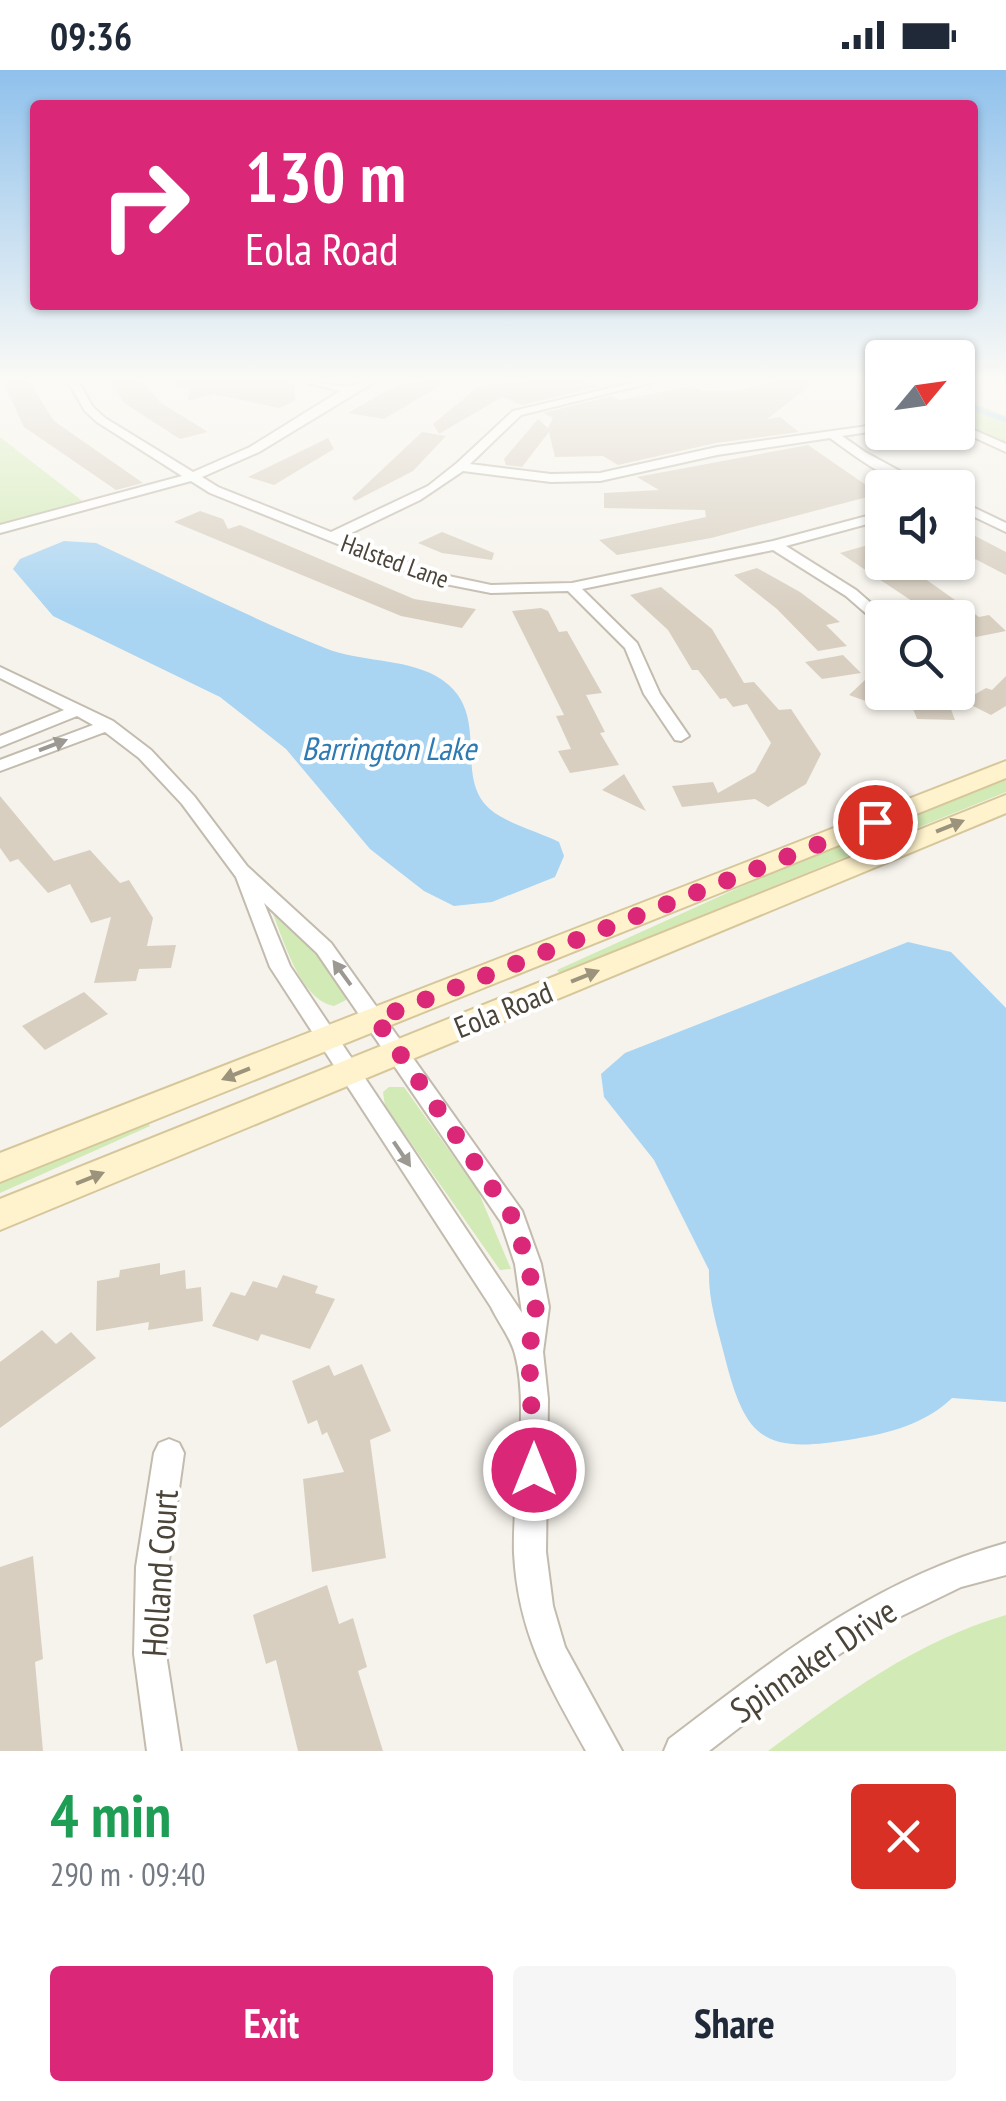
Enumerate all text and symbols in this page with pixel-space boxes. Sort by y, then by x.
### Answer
text: 09:36 [50,11,132,60]
text: 130 m [245,131,406,221]
icon: right [80,140,210,270]
text: Eola Road [245,219,399,277]
north arrow [865,340,975,450]
map controls [865,340,975,710]
button: sound [865,470,975,580]
street label: Halsted Lane [337,527,453,595]
button: search [865,600,975,710]
water label: Barrington Lake [302,727,478,769]
one-way arrow [39,736,69,752]
pin [833,780,918,865]
icon: arrive [848,795,903,850]
one-way arrow [935,818,965,834]
one-way arrow [332,960,352,986]
one-way arrow [570,967,600,983]
street label: Eola Road [448,972,558,1046]
one-way arrow [220,1067,250,1083]
one-way arrow [392,1140,410,1167]
one-way arrow [75,1170,105,1186]
position arrow [482,1418,586,1522]
street label: Holland Court [130,1487,188,1658]
street label: Spinnaker Drive [721,1588,905,1732]
text: 4 min [50,1776,171,1854]
button: close [851,1784,956,1889]
text: 290 m · 09:40 [50,1853,205,1895]
button: Exit [50,1966,493,2081]
button: Share [513,1966,956,2081]

